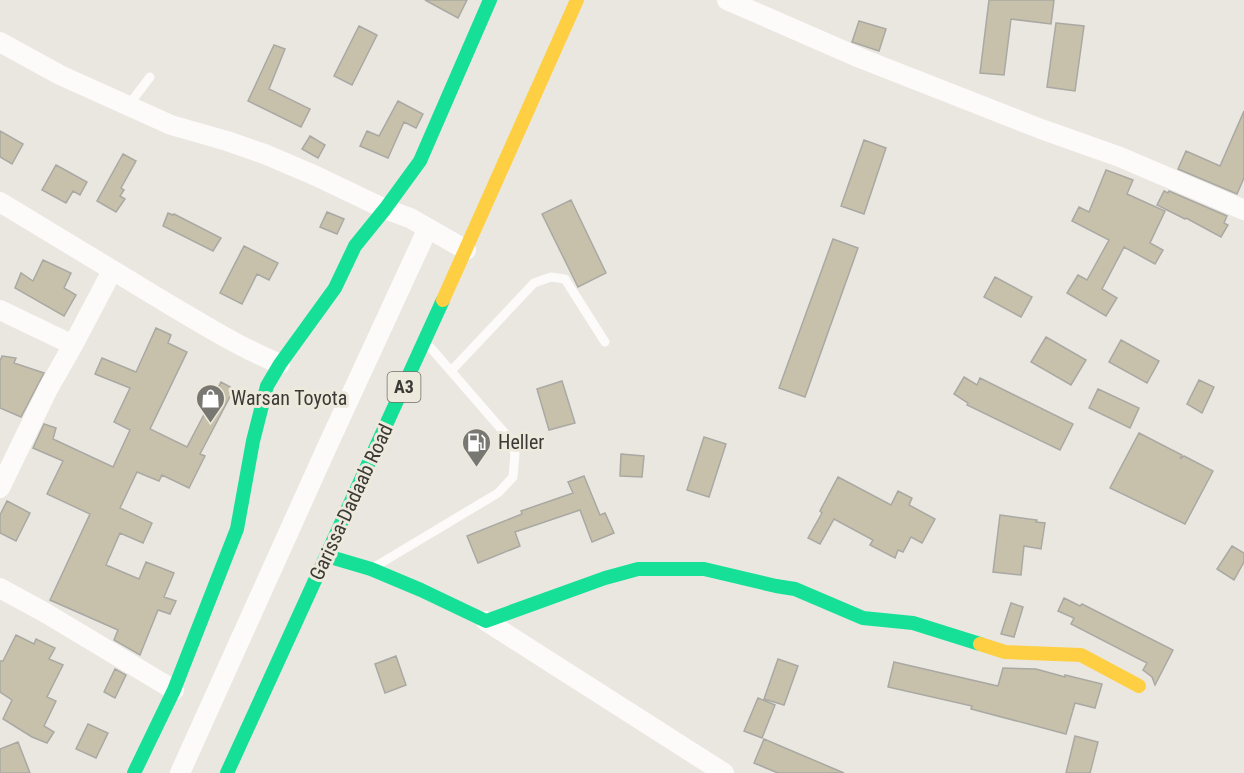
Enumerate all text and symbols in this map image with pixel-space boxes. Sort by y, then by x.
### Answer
road number: A3 [388,372,420,402]
shop icon: Warsan Toyota [194,382,226,424]
place label: Warsan Toyota [231,386,347,410]
street label: Garissa-Dadaab Road [304,420,398,584]
fuel station icon: Heller [461,426,493,468]
place label: Heller [498,430,544,454]

